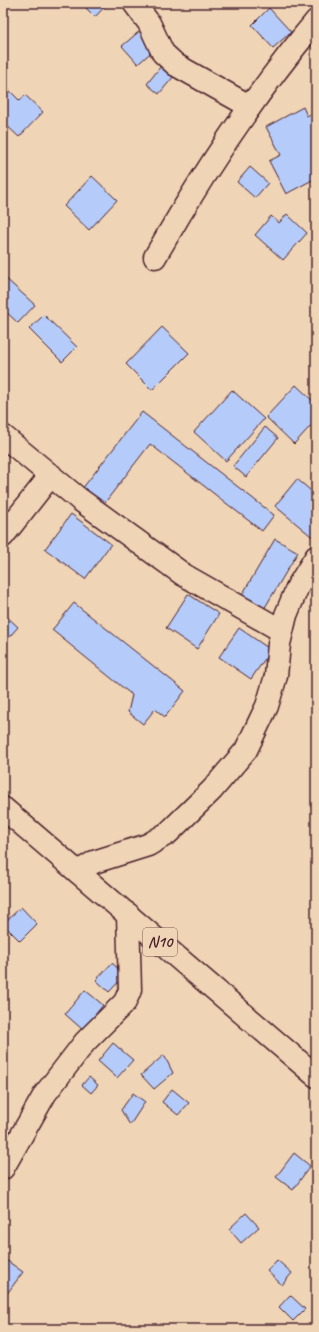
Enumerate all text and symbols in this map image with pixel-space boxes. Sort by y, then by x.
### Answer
road number: N10 [143,928,177,956]

